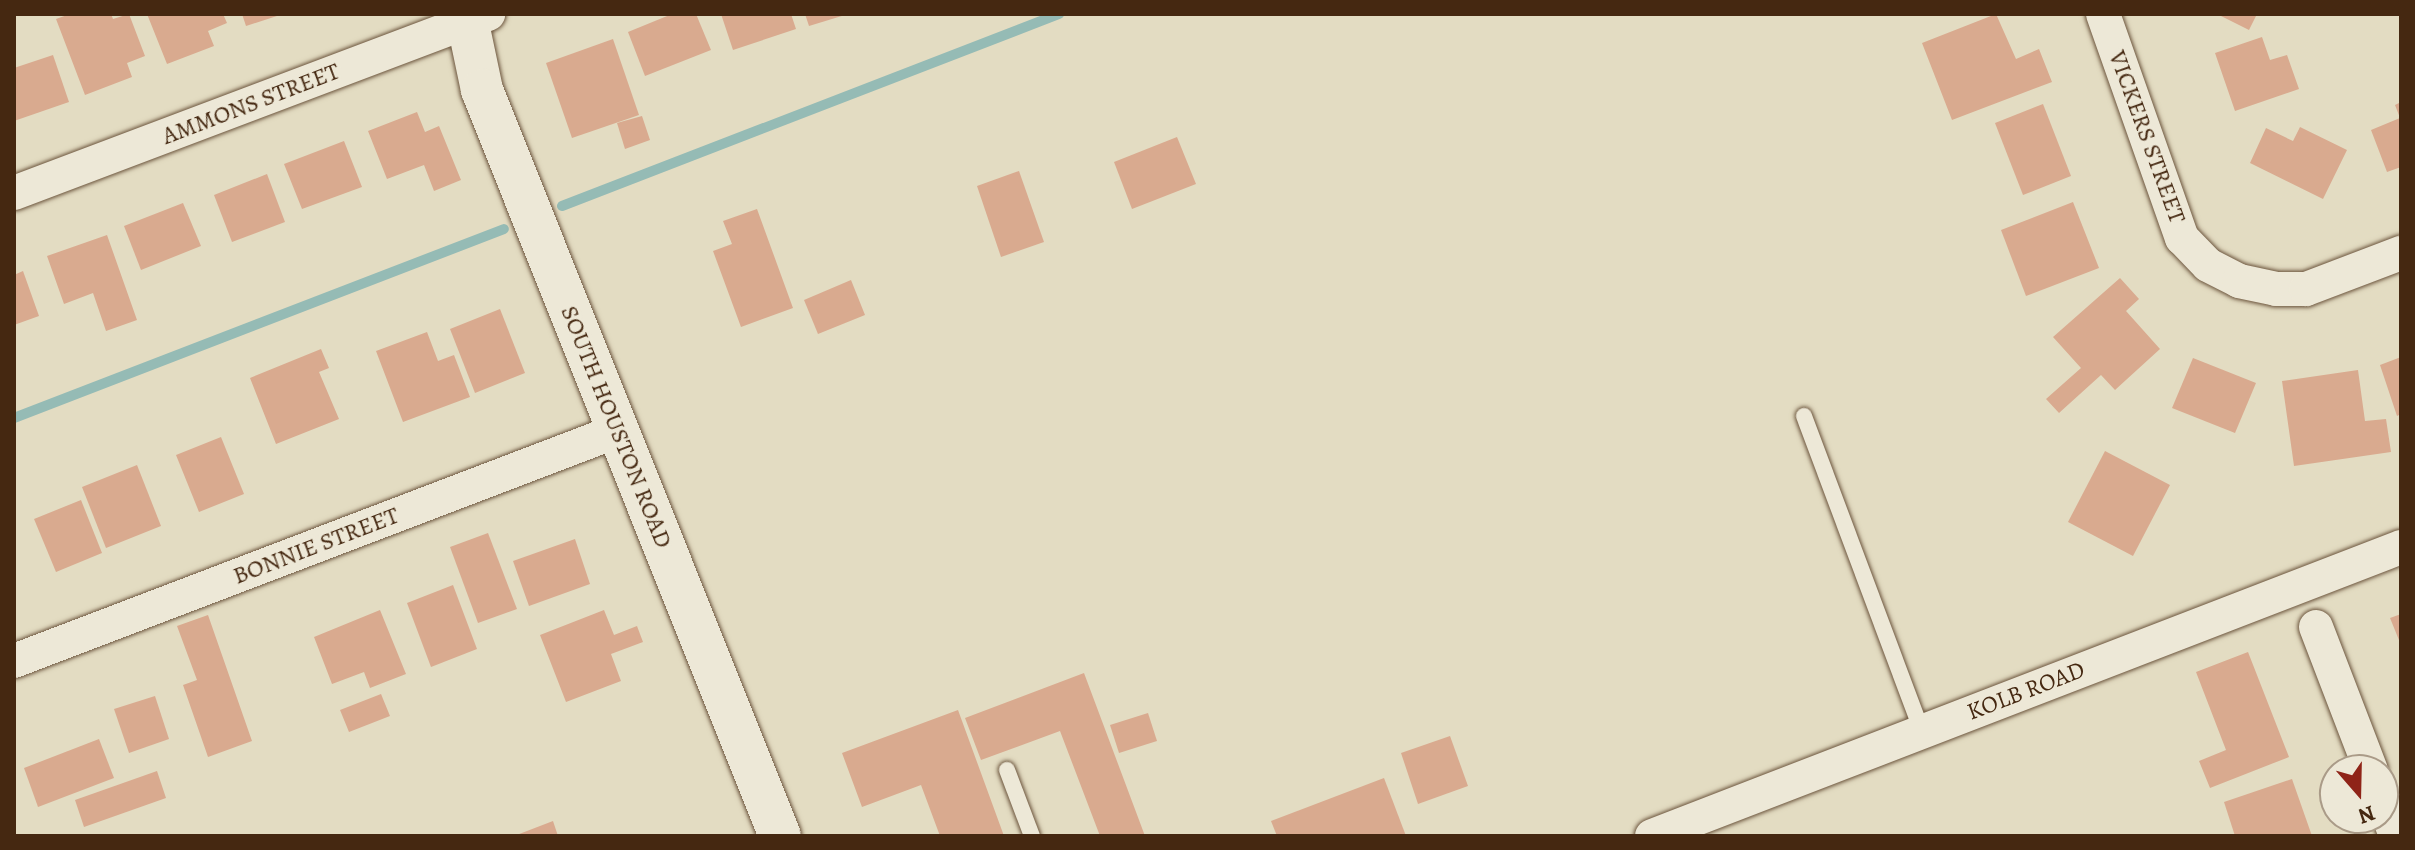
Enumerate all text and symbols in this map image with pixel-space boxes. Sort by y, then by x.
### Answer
street label: VICKERS STREET [2102,47,2192,227]
street label: AMMONS STREET [158,57,344,151]
street label: SOUTH HOUSTON ROAD [554,302,678,552]
street label: BONNIE STREET [229,501,403,591]
street label: KOLB ROAD [1963,655,2089,727]
north arrow [2319,754,2399,834]
text: N [2354,798,2379,832]

